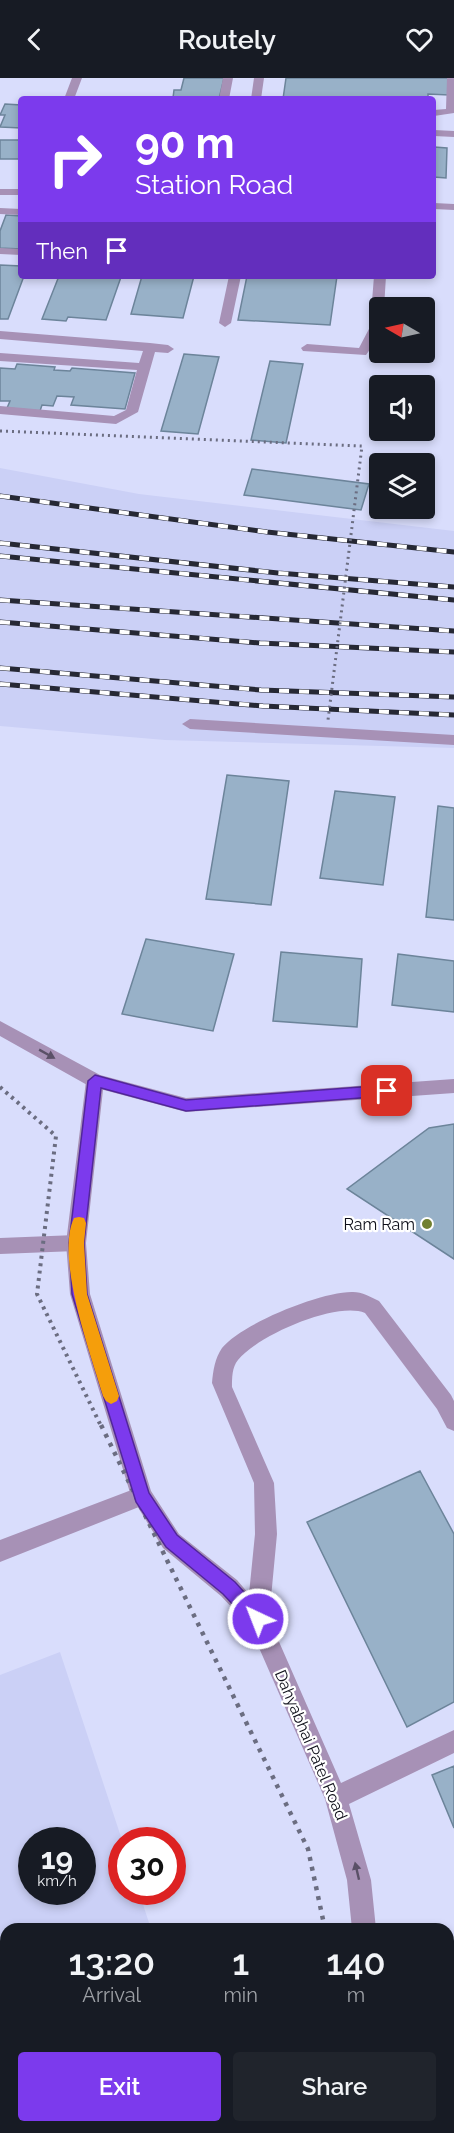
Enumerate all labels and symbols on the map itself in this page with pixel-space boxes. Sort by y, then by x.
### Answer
north arrow [369,297,435,363]
one-way arrow [39,1049,56,1059]
pin [361,1065,412,1116]
place label: Ram Ram [343,1215,415,1234]
marker: Ram Ram [420,1217,434,1231]
position arrow [226,1587,290,1651]
street label: Dahyabhai Patel Road [271,1667,351,1823]
speed limit sign: 30 [108,1827,186,1905]
one-way arrow [351,1862,361,1880]

